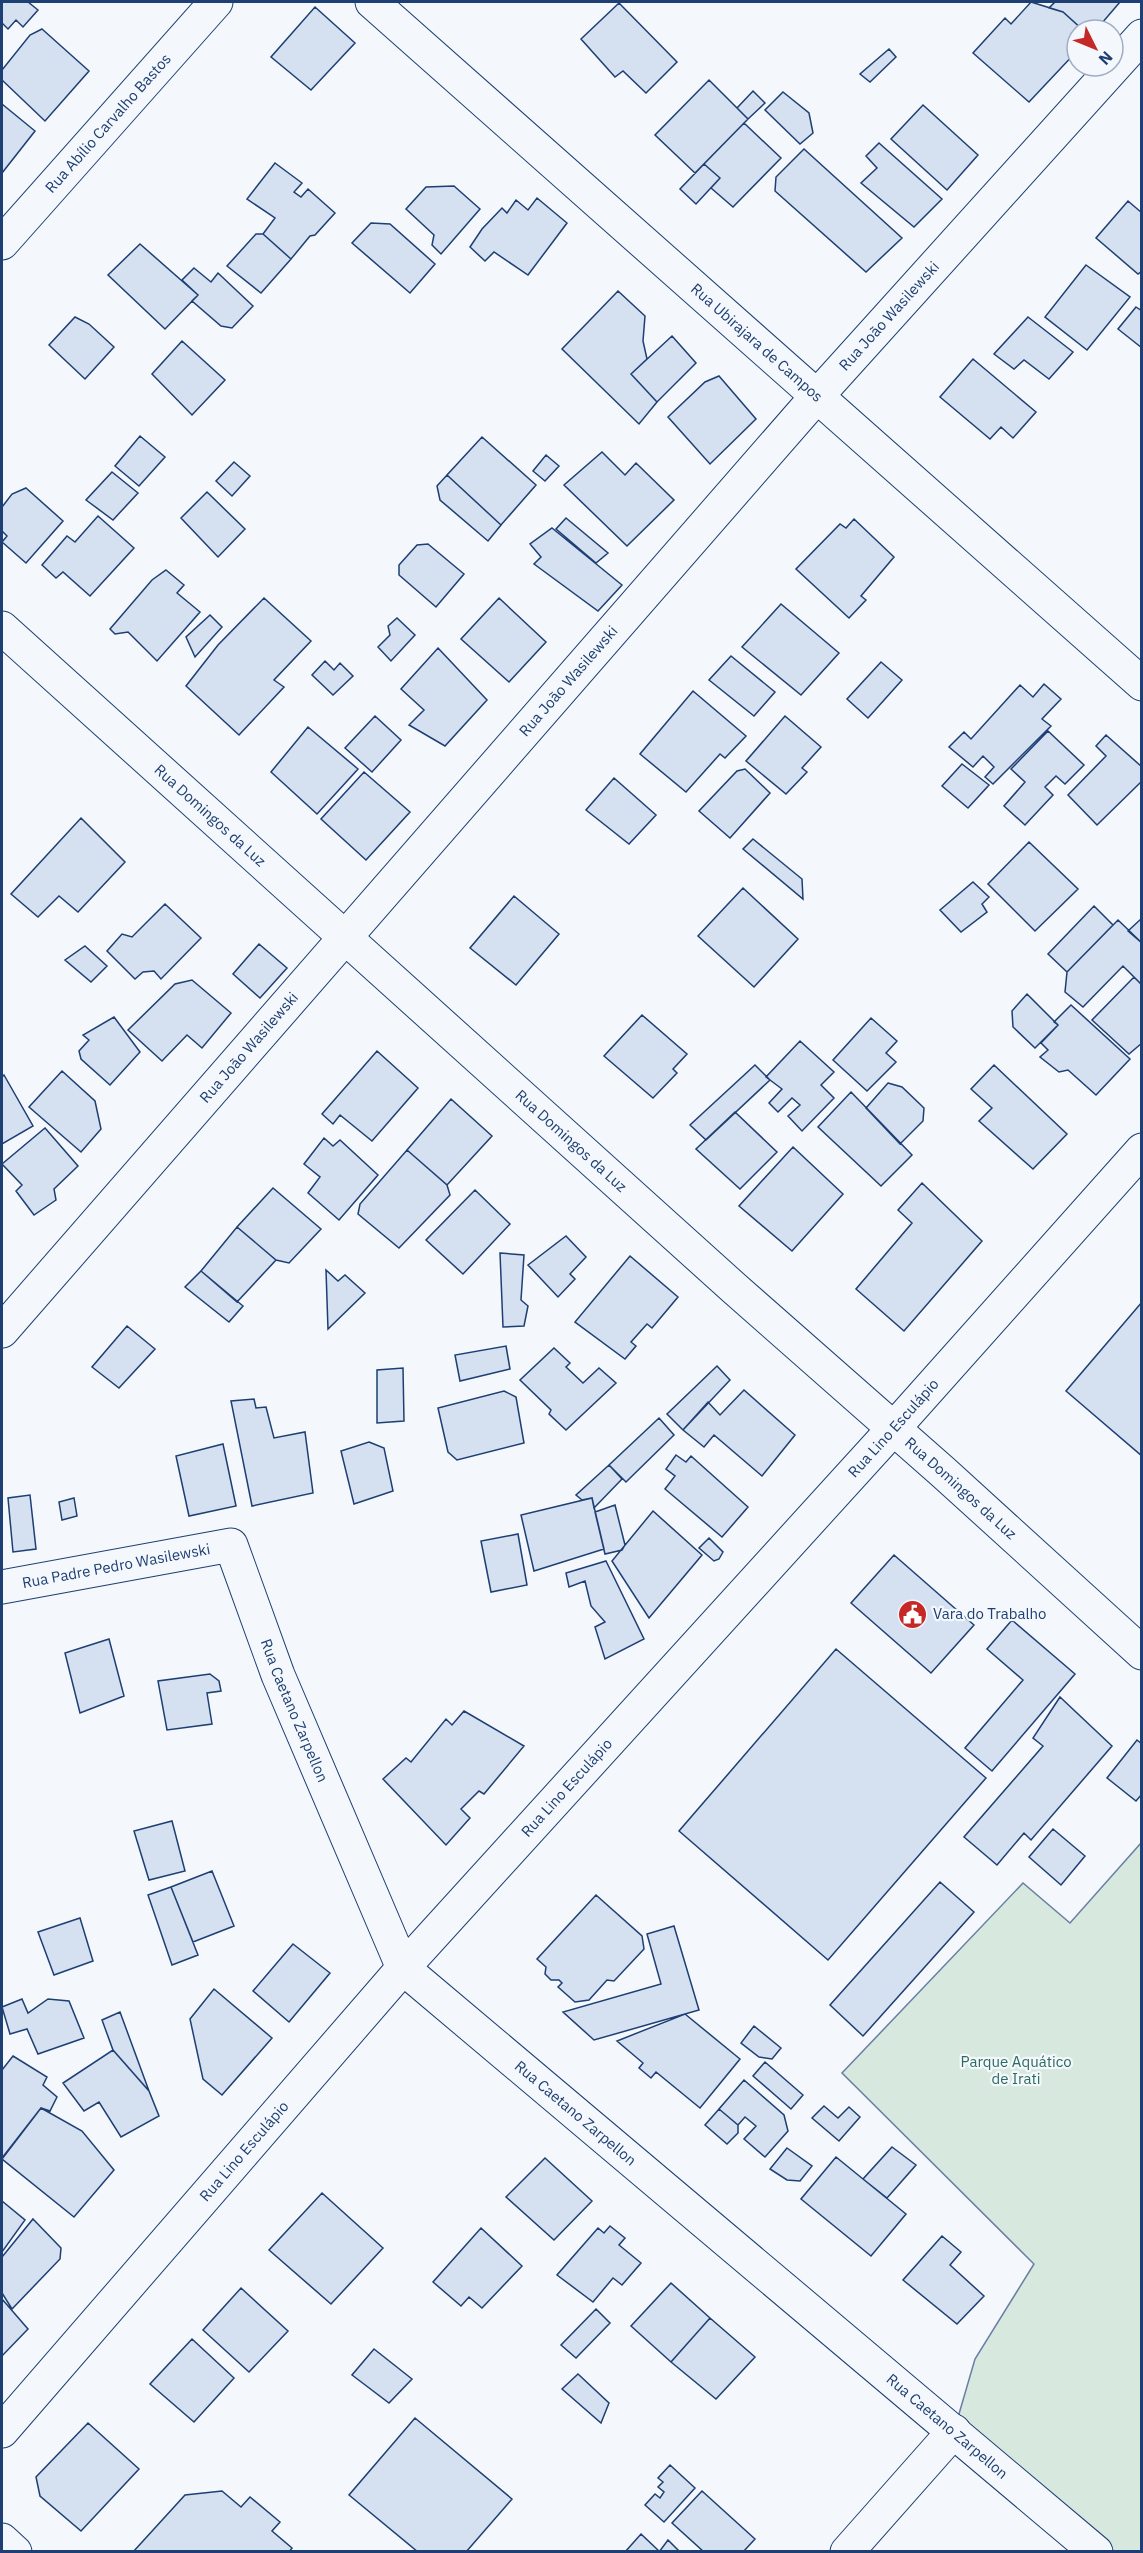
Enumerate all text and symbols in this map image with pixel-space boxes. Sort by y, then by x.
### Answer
north arrow [1065,18,1125,78]
text: N [1095,47,1117,69]
street label: Rua Abílio Carvalho Bastos [41,49,175,197]
street label: Rua João Wasilewski [835,257,943,374]
street label: Rua Ubirajara de Campos [687,279,827,406]
street label: Rua João Wasilewski [515,622,621,740]
street label: Rua Domingos da Luz [151,760,270,870]
street label: Rua João Wasilewski [195,988,302,1107]
street label: Rua Domingos da Luz [511,1085,631,1196]
street label: Rua Lino Esculápio [844,1374,943,1481]
street label: Rua Domingos da Luz [901,1433,1021,1543]
street label: Rua Padre Pedro Wasilewski [20,1539,212,1592]
public building icon: Vara do Trabalho [896,1598,928,1630]
place label: Vara do Trabalho [933,1604,1046,1623]
street label: Rua Caetano Zarpellon [257,1636,333,1785]
street label: Rua Lino Esculápio [517,1734,616,1841]
park label: Parque Aquático de Irati [960,2052,1072,2088]
street label: Rua Caetano Zarpellon [511,2056,640,2170]
street label: Rua Lino Esculápio [195,2097,292,2205]
street label: Rua Caetano Zarpellon [883,2369,1012,2483]

